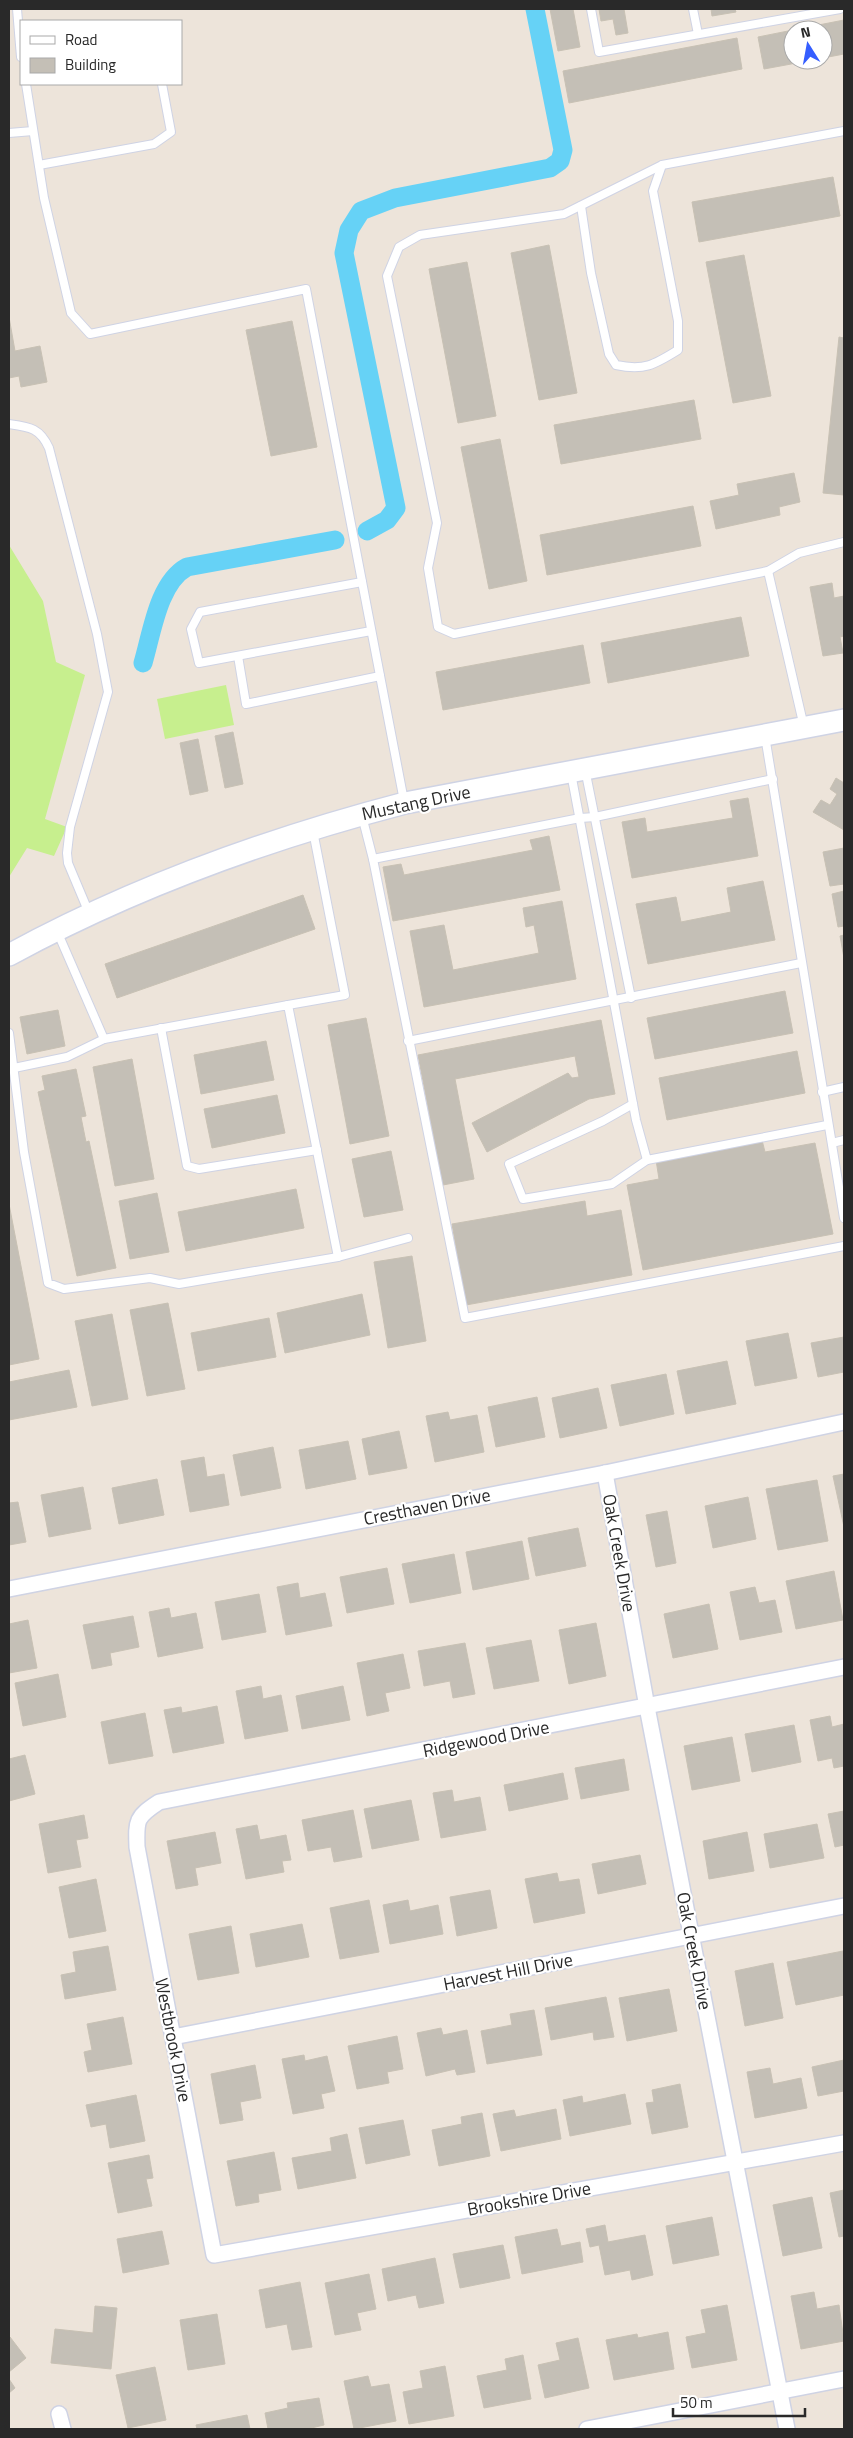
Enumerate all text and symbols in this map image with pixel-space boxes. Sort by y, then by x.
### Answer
legend [20,20,182,85]
north arrow [783,20,833,70]
text: N [799,21,812,43]
text: Road [65,28,97,51]
text: Building [65,53,116,76]
street label: Mustang Drive [359,778,473,827]
street label: Cresthaven Drive [361,1481,493,1532]
street label: Oak Creek Drive [596,1492,643,1614]
street label: Ridgewood Drive [420,1713,551,1764]
street label: Oak Creek Drive [670,1890,719,2012]
street label: Harvest Hill Drive [441,1946,575,1997]
street label: Westbrook Drive [148,1976,199,2104]
street label: Brookshire Drive [465,2174,593,2223]
scale bar [673,2386,806,2418]
text: 50 m [680,2391,713,2414]

